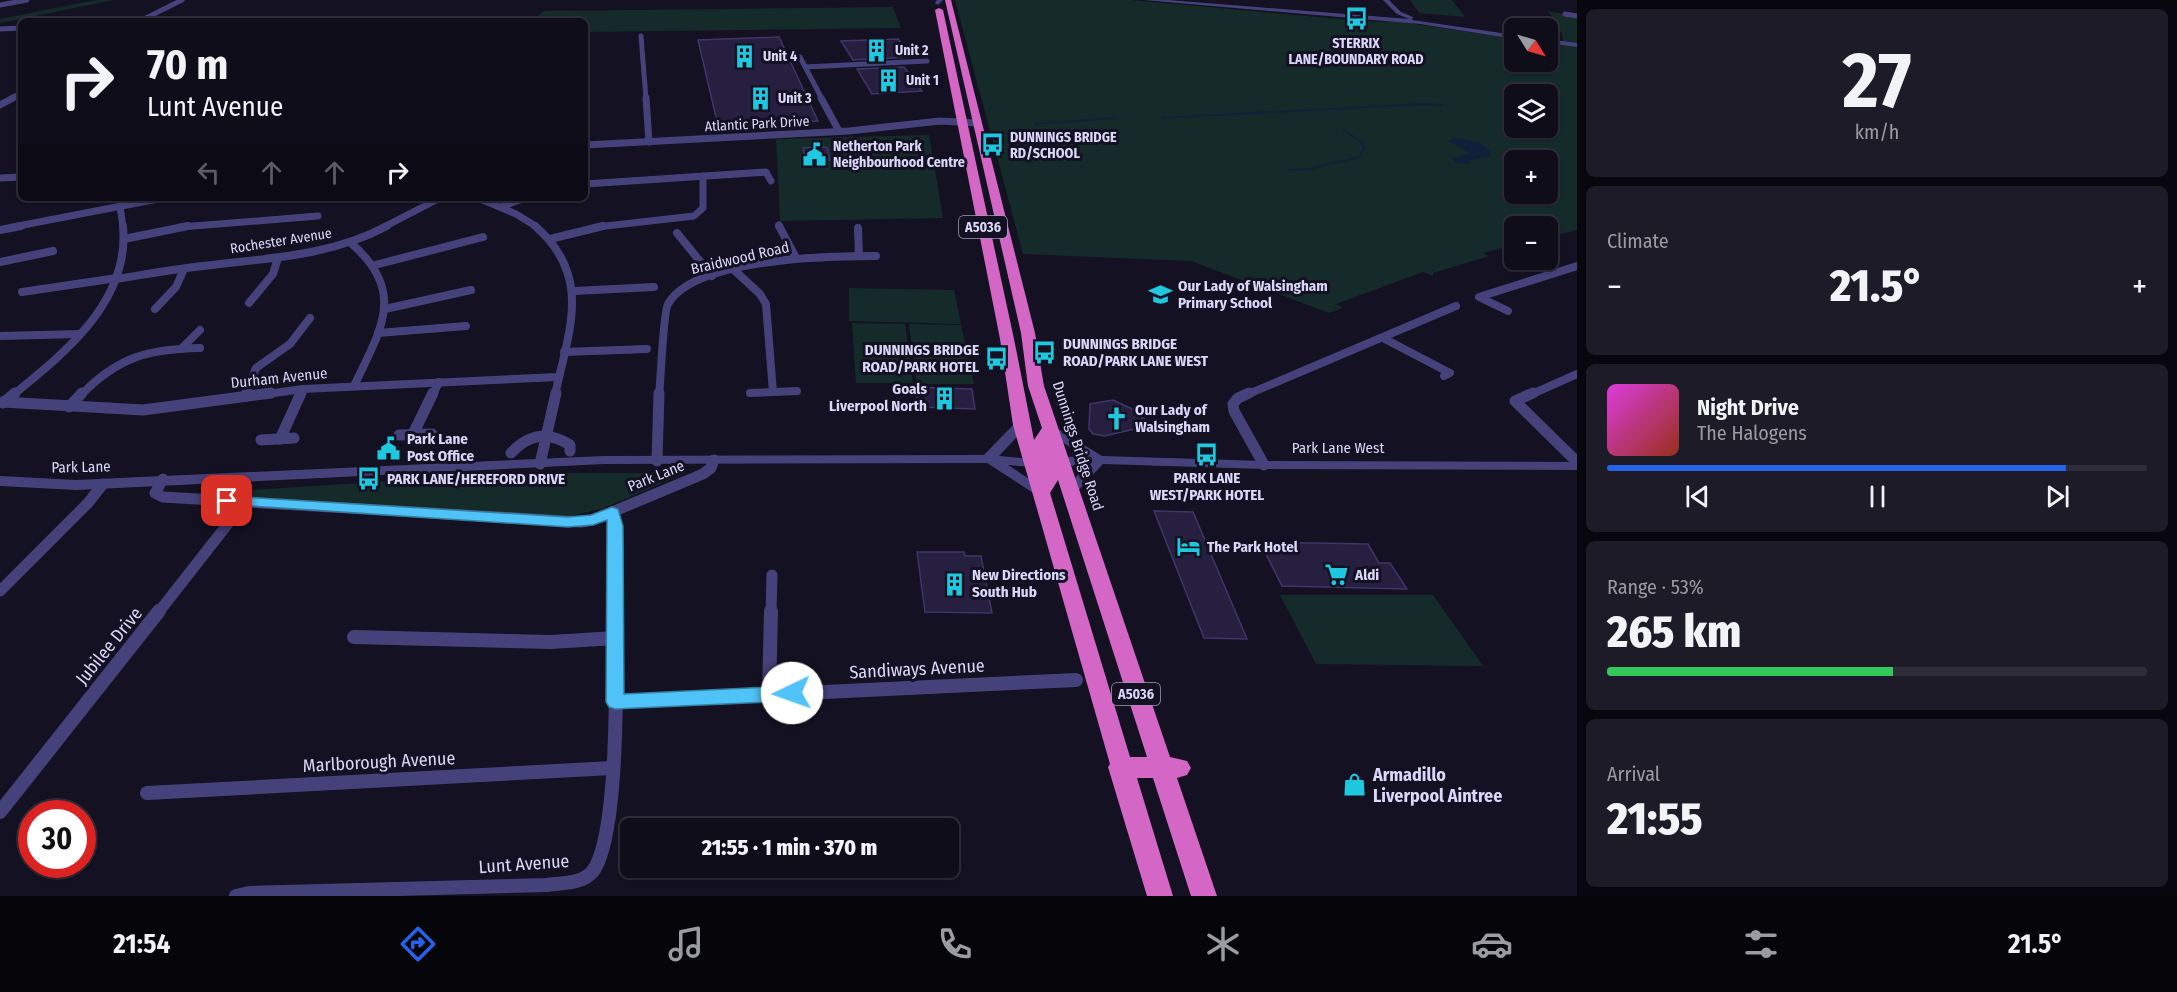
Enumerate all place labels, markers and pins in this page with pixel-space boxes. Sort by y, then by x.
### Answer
bus stop icon: STERRIX LANE/BOUNDARY ROAD [1343,6,1369,32]
place label: STERRIX LANE/BOUNDARY ROAD [1289,35,1423,68]
building icon: Unit 2 [864,37,890,63]
place label: Unit 2 [895,42,929,59]
building icon: Unit 4 [732,43,758,69]
place label: Unit 4 [763,48,797,65]
building icon: Unit 1 [875,67,901,93]
place label: Unit 1 [906,72,939,89]
building icon: Unit 3 [747,85,773,111]
place label: Unit 3 [778,90,812,107]
place label: DUNNINGS BRIDGE RD/SCHOOL [1010,129,1117,162]
bus stop icon: DUNNINGS BRIDGE RD/SCHOOL [979,132,1005,158]
place label: Netherton Park Neighbourhood Centre [833,138,965,171]
public building icon: Netherton Park Neighbourhood Centre [802,141,828,167]
place label: Our Lady of Walsingham Primary School [1178,277,1328,312]
school or university icon: Our Lady of Walsingham Primary School [1147,282,1173,308]
place label: DUNNINGS BRIDGE ROAD/PARK LANE WEST [1063,335,1209,370]
bus stop icon: DUNNINGS BRIDGE ROAD/PARK LANE WEST [1032,340,1058,366]
place label: DUNNINGS BRIDGE ROAD/PARK HOTEL [862,341,979,376]
bus stop icon: DUNNINGS BRIDGE ROAD/PARK HOTEL [984,346,1010,372]
place label: Goals Liverpool North [829,380,927,415]
building icon: Goals Liverpool North [932,385,958,411]
place label: Our Lady of Walsingham [1135,401,1210,436]
church icon: Our Lady of Walsingham [1104,406,1130,432]
place label: Park Lane Post Office [407,430,475,465]
public building icon: Park Lane Post Office [376,435,402,461]
bus stop icon: PARK LANE WEST/PARK HOTEL [1194,441,1220,467]
bus stop icon: PARK LANE/HEREFORD DRIVE [356,466,382,492]
place label: PARK LANE WEST/PARK HOTEL [1150,469,1264,504]
place label: PARK LANE/HEREFORD DRIVE [387,470,565,488]
pin [201,475,252,526]
hotel icon: The Park Hotel [1176,534,1202,560]
place label: The Park Hotel [1207,538,1299,556]
supermarket icon: Aldi [1324,562,1350,588]
place label: New Directions South Hub [972,566,1066,601]
place label: Aldi [1354,566,1379,584]
building icon: New Directions South Hub [941,571,967,597]
place label: Armadillo Liverpool Aintree [1372,764,1502,807]
shop icon: Armadillo Liverpool Aintree [1342,772,1368,798]

